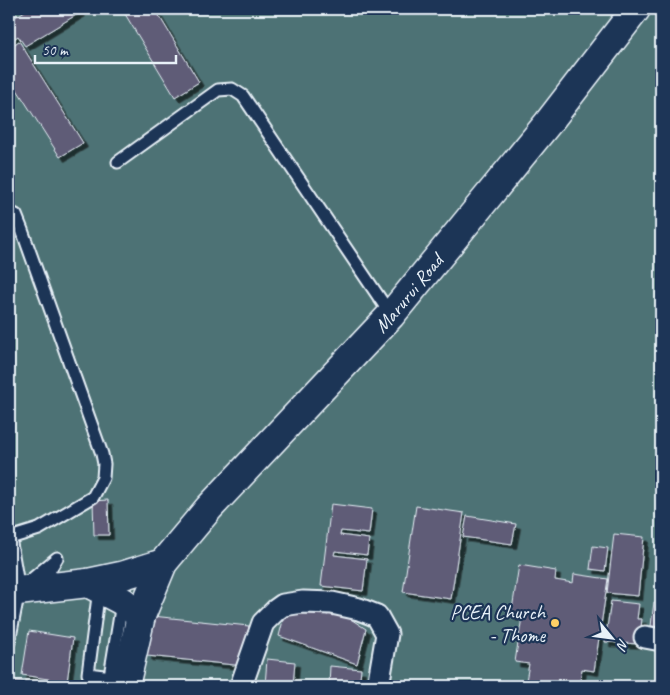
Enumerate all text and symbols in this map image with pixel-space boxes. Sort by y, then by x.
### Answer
scale bar [35,32,176,64]
text: 50 m [42,41,69,60]
street label: Marurui Road [369,247,451,338]
place label: PCEA Church - Thome [450,600,547,648]
north arrow [588,612,638,662]
marker: PCEA Church - Thome [549,617,561,629]
text: N [612,636,632,654]

